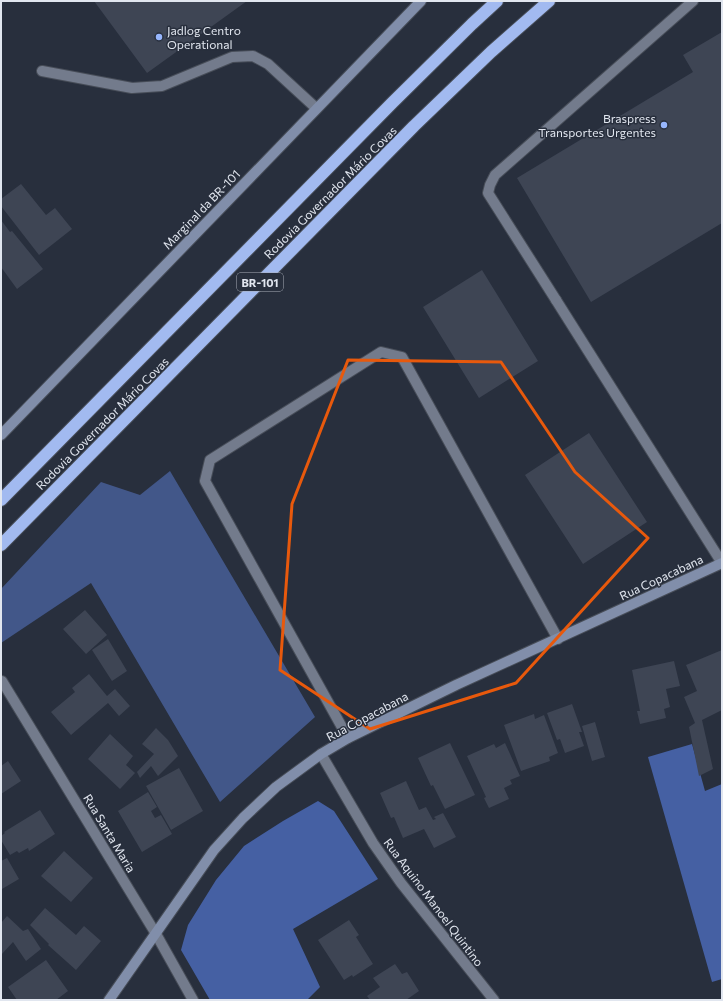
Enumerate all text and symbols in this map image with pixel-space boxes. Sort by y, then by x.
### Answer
place label: Jadlog Centro Operational [167,23,241,51]
marker: Jadlog Centro Operational [154,32,164,42]
place label: Braspress Transportes Urgentes [538,111,656,139]
marker: Braspress Transportes Urgentes [659,120,669,130]
street label: Rodovia Governador Mário Covas [261,123,399,261]
street label: Marginal da BR-101 [160,166,242,252]
road number: BR-101 [237,273,283,291]
street label: Rodovia Governador Mário Covas [33,354,171,492]
street label: Rua Copacabana [617,551,705,603]
street label: Rua Copacabana [324,689,410,743]
street label: Rua Santa Maria [81,791,139,875]
street label: Rua Aquino Manoel Quintino [381,835,487,969]

